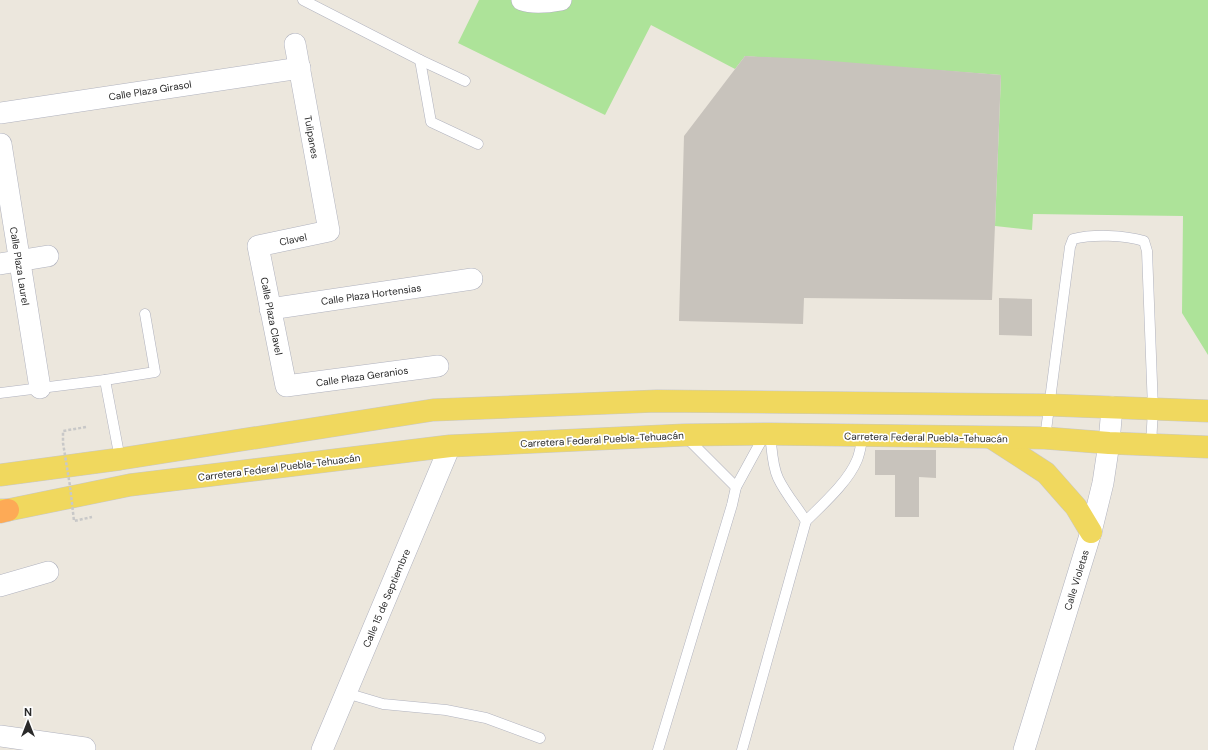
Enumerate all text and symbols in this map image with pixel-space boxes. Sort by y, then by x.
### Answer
street label: Calle Plaza Girasol [108,78,193,103]
street label: Tulipanes [301,114,322,160]
street label: Calle Plaza Laurel [7,226,32,306]
street label: Clavel [278,230,308,249]
street label: Calle Plaza Clavel [258,276,285,356]
street label: Calle Plaza Hortensias [320,281,422,308]
street label: Calle Plaza Geranios [315,364,409,389]
street label: Carretera Federal Puebla-Tehuacán [520,429,684,450]
street label: Carretera Federal Puebla-Tehuacán [844,430,1008,445]
street label: Carretera Federal Puebla-Tehuacán [197,451,361,484]
street label: Calle 15 de Septiembre [360,547,413,649]
street label: Calle Violetas [1061,548,1092,612]
north arrow [8,702,48,742]
text: N [24,705,32,719]

